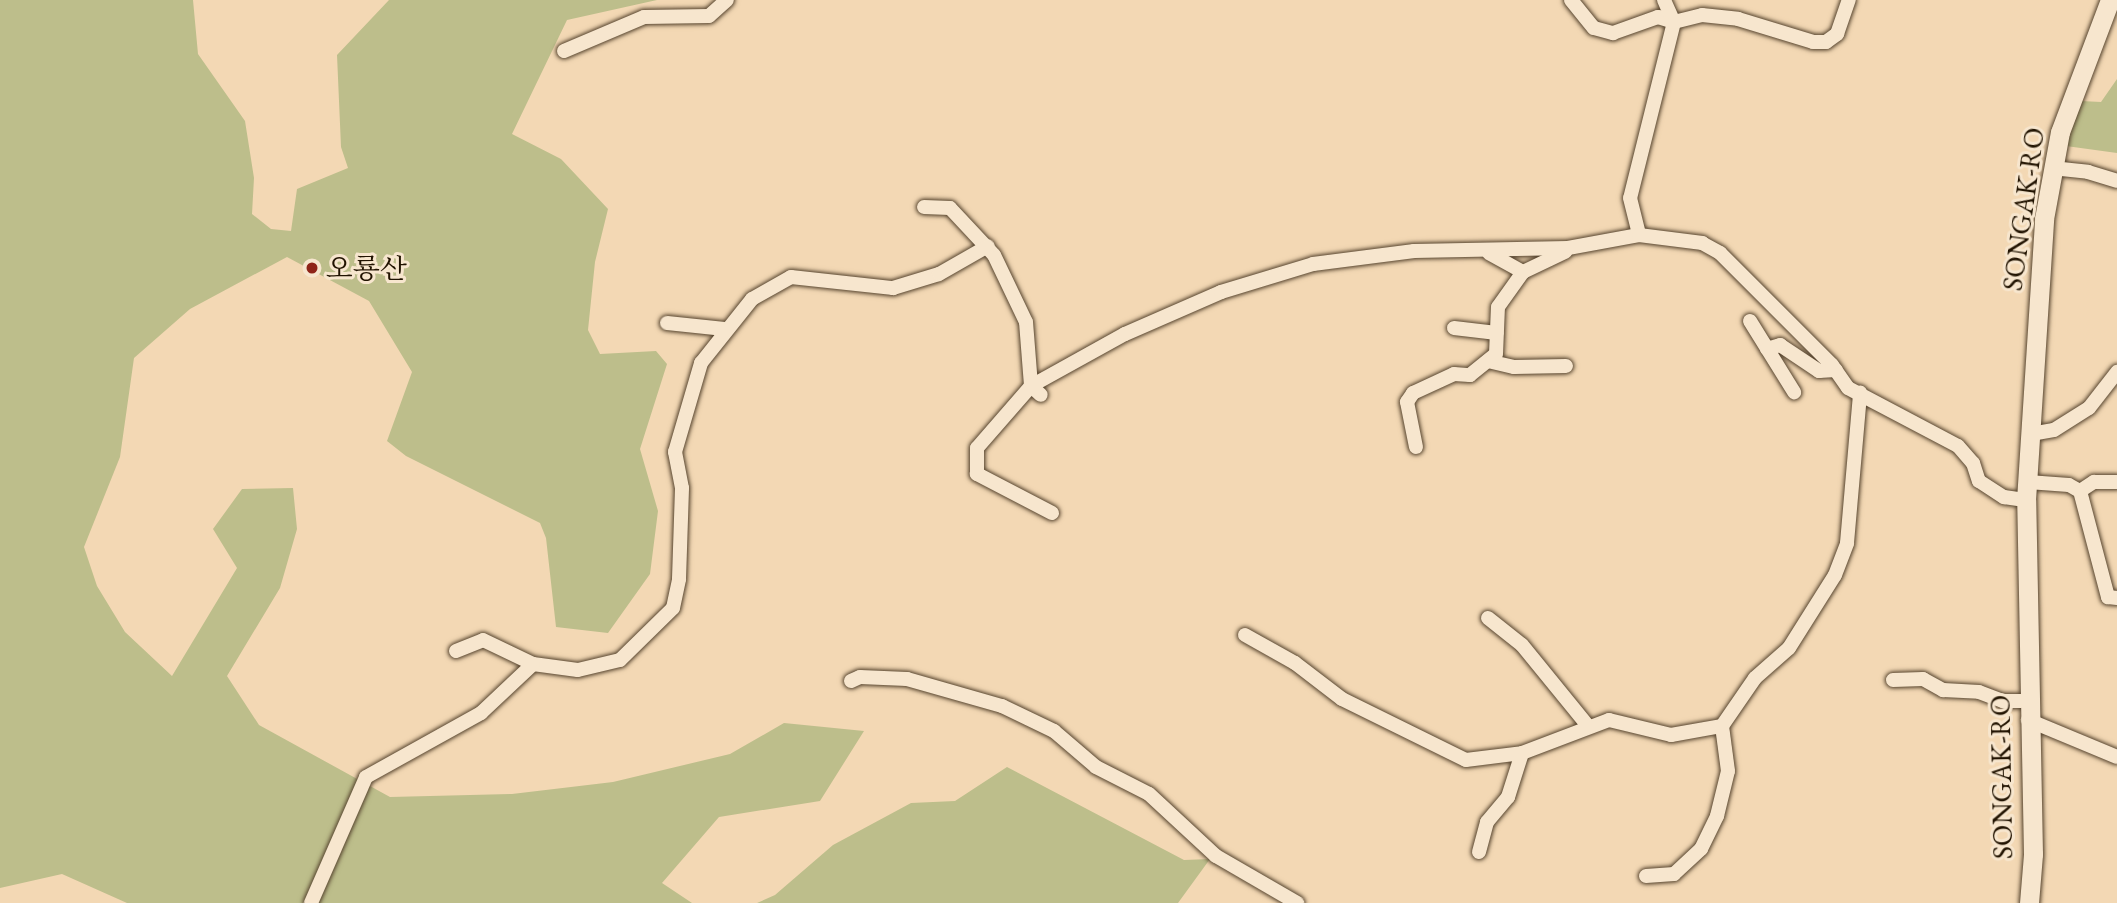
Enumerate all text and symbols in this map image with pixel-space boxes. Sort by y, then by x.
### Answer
street label: SONGAK-RO [1995,125,2051,293]
place label: 오룡산 [326,251,407,285]
marker: 오룡산 [304,260,320,276]
street label: SONGAK-RO [1983,695,2019,859]

